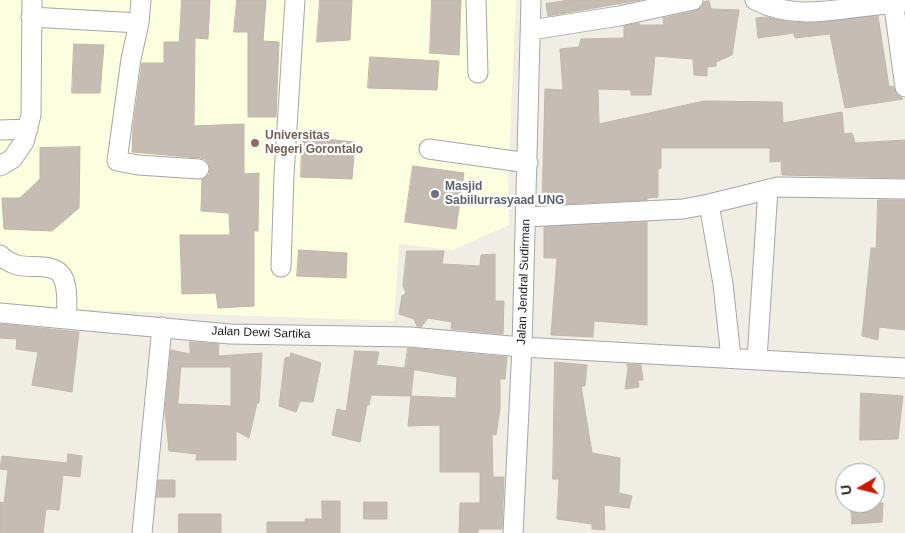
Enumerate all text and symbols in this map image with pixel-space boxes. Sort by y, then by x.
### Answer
place label: Universitas Negeri Gorontalo [265,129,363,157]
marker: Universitas Negeri Gorontalo [249,137,261,149]
place label: Masjid Sabiilurrasyaad UNG [445,180,564,208]
marker: Masjid Sabiilurrasyaad UNG [429,188,441,200]
street label: Jalan Jendral Sudirman [515,219,533,345]
street label: Jalan Dewi Sartika [211,324,311,342]
north arrow [835,463,885,513]
text: U [838,484,855,496]

